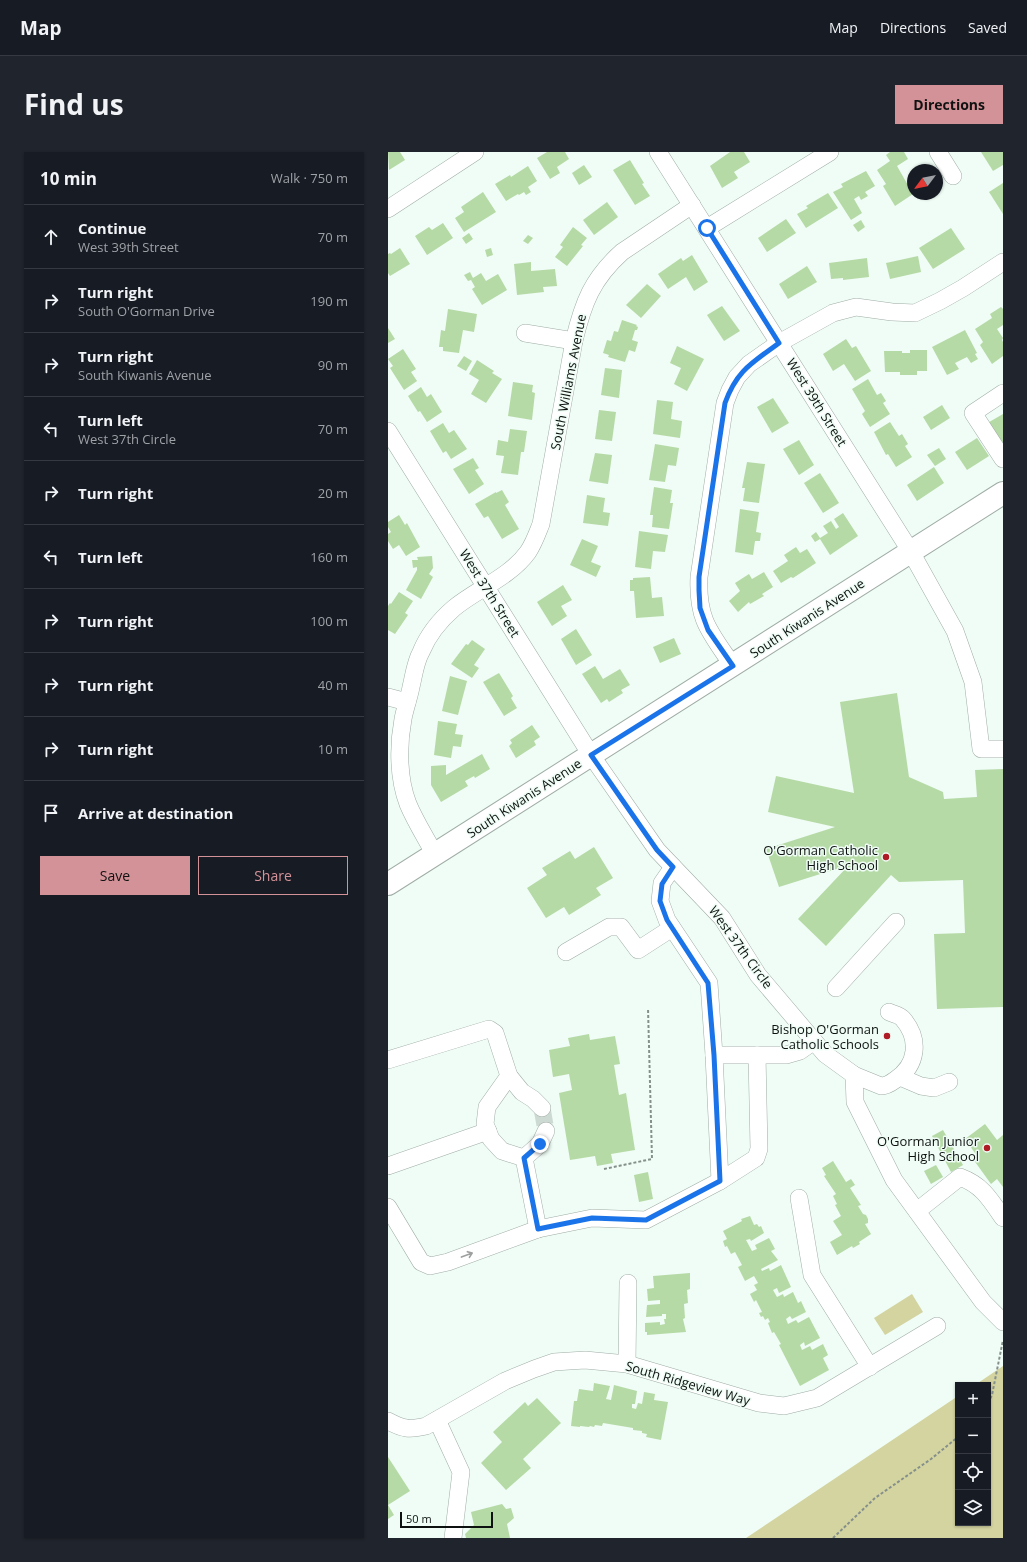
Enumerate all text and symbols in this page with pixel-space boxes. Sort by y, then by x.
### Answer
text: Map [20,15,61,41]
text: Map [829,18,858,37]
text: Directions [880,18,946,37]
text: Saved [968,18,1007,37]
text: Find us [24,85,124,123]
button: Directions [895,85,1003,124]
north arrow [907,164,943,200]
text: 10 min [40,167,97,190]
text: Walk · 750 m [271,169,348,187]
text: Continue [78,218,146,238]
route start [698,219,716,237]
icon: ahead [40,226,62,248]
text: 70 m [318,228,348,246]
text: West 39th Street [78,238,179,256]
text: Turn right [78,282,153,302]
icon: right [40,290,62,312]
text: 190 m [310,292,348,310]
text: South O'Gorman Drive [78,302,215,320]
street label: South Williams Avenue [546,312,590,452]
text: Turn right [78,346,153,366]
icon: right [40,354,62,376]
street label: West 39th Street [783,355,851,450]
text: 90 m [318,356,348,374]
text: South Kiwanis Avenue [78,366,212,384]
text: Turn left [78,410,143,430]
icon: left [40,418,62,440]
text: 70 m [318,420,348,438]
text: West 37th Circle [78,430,176,448]
icon: right [40,482,62,504]
text: Turn right [78,483,153,503]
text: 20 m [318,484,348,502]
icon: left [40,546,62,568]
street label: West 37th Street [456,546,524,641]
text: Turn left [78,547,143,567]
text: 160 m [310,548,348,566]
street label: South Kiwanis Avenue [746,574,868,662]
icon: right [40,610,62,632]
text: Turn right [78,611,153,631]
text: 100 m [310,612,348,630]
icon: right [40,674,62,696]
text: Turn right [78,675,153,695]
text: 40 m [318,676,348,694]
icon: right [40,738,62,760]
text: Turn right [78,739,153,759]
text: 10 m [318,740,348,758]
street label: South Kiwanis Avenue [463,754,585,842]
icon: arrive [40,802,62,824]
text: Arrive at destination [78,803,233,823]
place label: O'Gorman Catholic High School [763,841,878,874]
marker: O'Gorman Catholic High School [881,852,891,862]
button: Save [40,856,190,895]
button: Share [198,856,348,895]
street label: West 37th Circle [705,902,777,992]
place label: Bishop O'Gorman Catholic Schools [771,1020,879,1053]
marker: Bishop O'Gorman Catholic Schools [882,1031,892,1041]
place label: O'Gorman Junior High School [877,1132,980,1165]
route end [531,1135,549,1153]
marker: O'Gorman Junior High School [982,1143,992,1153]
one-way arrow [461,1250,473,1258]
street label: South Ridgeview Way [624,1357,753,1410]
map controls [955,1382,991,1526]
button: + [955,1382,991,1418]
button: − [955,1418,991,1454]
button: locate [955,1454,991,1490]
button: layers [955,1490,991,1526]
scale bar [400,1510,493,1529]
text: 50 m [406,1511,432,1526]

